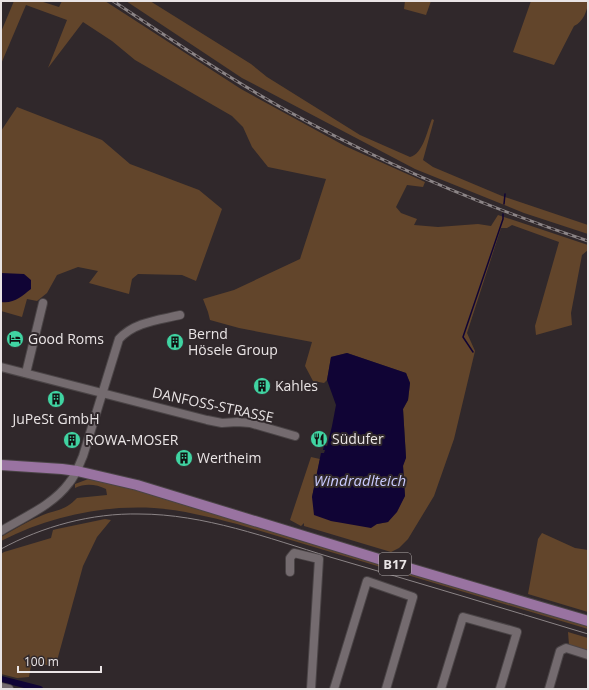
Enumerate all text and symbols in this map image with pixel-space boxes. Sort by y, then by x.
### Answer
place label: Bernd Hösele Group [188,324,278,359]
hotel icon: Good Roms [5,329,25,349]
place label: Good Roms [28,329,104,348]
building icon: Bernd Hösele Group [165,332,185,352]
building icon: Kahles [252,376,272,396]
place label: Kahles [275,376,318,395]
street label: DANFOSS-STRASSE [151,382,276,427]
building icon: JuPeSt GmbH [46,389,66,409]
place label: JuPeSt GmbH [11,409,99,428]
restaurant icon: Südufer [309,429,329,449]
place label: Südufer [332,429,384,448]
building icon: ROWA-MOSER [62,430,82,450]
place label: ROWA-MOSER [85,430,179,449]
building icon: Wertheim [174,448,194,468]
place label: Wertheim [197,448,261,467]
water label: Windradlteich [314,470,406,490]
road number: B17 [379,553,411,575]
scale bar [18,648,101,674]
text: 100 m [24,653,59,670]

